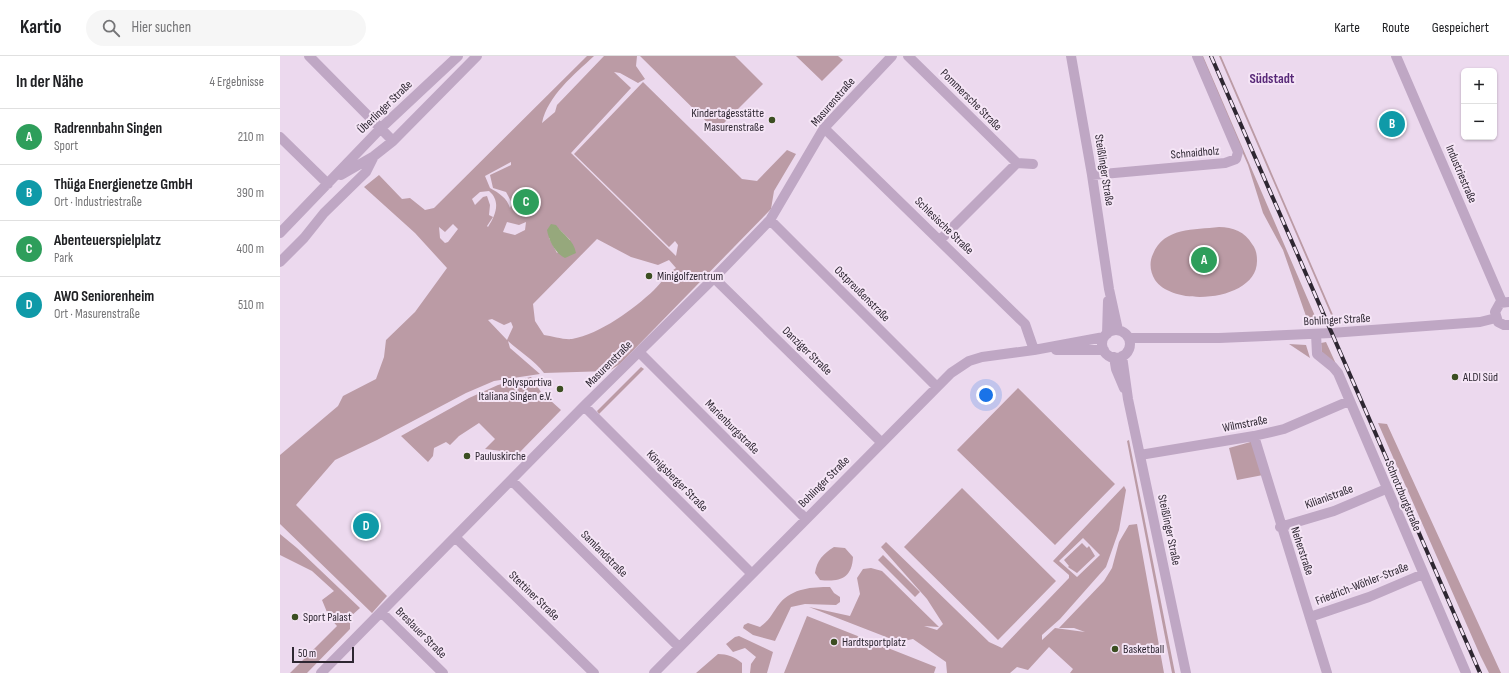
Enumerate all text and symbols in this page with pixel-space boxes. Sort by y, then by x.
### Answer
search box [86,10,366,46]
text: Kartio [20,16,62,39]
icon: search [100,17,122,39]
text: Hier suchen [132,18,191,37]
text: Karte [1334,19,1360,36]
text: Route [1382,19,1410,36]
text: Gespeichert [1432,19,1489,36]
street label: Pommersche Straße [937,66,1005,134]
map controls [1461,68,1497,140]
button: + [1461,68,1497,104]
district label: Südstadt [1250,70,1295,87]
text: In der Nähe [16,72,83,92]
text: 4 Ergebnisse [210,74,264,90]
street label: Masurenstraße [808,74,858,130]
street label: Überlinger Straße [354,77,416,137]
button: − [1461,104,1497,140]
place label: Kindertagesstätte Masurenstraße [691,106,764,135]
pin: B [1379,109,1405,139]
marker: Kindertagesstätte Masurenstraße [767,115,777,125]
text: Radrennbahn Singen [54,119,162,138]
text: A [26,129,32,145]
text: 210 m [238,129,264,145]
street label: Steißlinger Straße [1091,133,1117,207]
text: Sport [54,138,78,154]
street label: Schnaidholz [1170,143,1221,163]
street label: Industriestraße [1442,143,1480,206]
text: Thüga Energienetze GmbH [54,175,193,194]
text: B [26,185,32,201]
text: 390 m [237,185,264,201]
pin: C [513,187,539,217]
text: Ort · Industriestraße [54,194,142,210]
street label: Schlesische Straße [911,194,977,258]
text: Abenteuerspielplatz [54,231,161,250]
text: C [26,241,32,257]
text: 400 m [237,241,264,257]
pin: A [1191,245,1217,275]
text: Park [54,250,73,266]
street label: Ostpreußenstraße [831,263,893,325]
place label: Minigolfzentrum [657,269,723,284]
marker: Minigolfzentrum [644,271,654,281]
text: AWO Seniorenheim [54,287,154,306]
text: D [26,297,32,313]
text: 510 m [238,297,264,313]
text: Ort · Masurenstraße [54,306,140,322]
street label: Bohlinger Straße [1303,311,1371,329]
street label: Danziger Straße [779,324,835,379]
street label: Masurenstraße [582,337,636,391]
place label: ALDI Süd [1462,370,1498,385]
marker: ALDI Süd [1450,372,1460,382]
place label: Polysportiva Italiana Singen e.V. [478,375,552,404]
marker: Polysportiva Italiana Singen e.V. [555,384,565,394]
your location [976,385,996,405]
street label: Marienburgstraße [702,397,763,458]
street label: Wilmstraße [1221,412,1269,436]
street label: Königsberger Straße [643,447,711,515]
place label: Pauluskirche [475,449,526,464]
marker: Pauluskirche [462,451,472,461]
street label: Bohlinger Straße [795,453,853,511]
street label: Schrotzburgstraße [1381,459,1425,534]
street label: Kilianistraße [1303,481,1355,513]
street label: Steißlinger Straße [1154,493,1184,567]
pin: D [353,511,379,541]
street label: Neherstraße [1287,525,1317,577]
street label: Samlandstraße [577,527,631,581]
street label: Friedrich-Wöhler-Straße [1313,559,1411,609]
street label: Stettiner Straße [505,568,563,624]
street label: Breslauer Straße [392,604,450,662]
place label: Sport Palast [303,610,352,625]
marker: Sport Palast [290,612,300,622]
place label: Hardtsportplatz [842,635,907,650]
marker: Hardtsportplatz [829,637,839,647]
place label: Basketball [1123,642,1164,657]
marker: Basketball [1110,644,1120,654]
scale bar [292,645,354,664]
text: 50 m [298,647,316,660]

